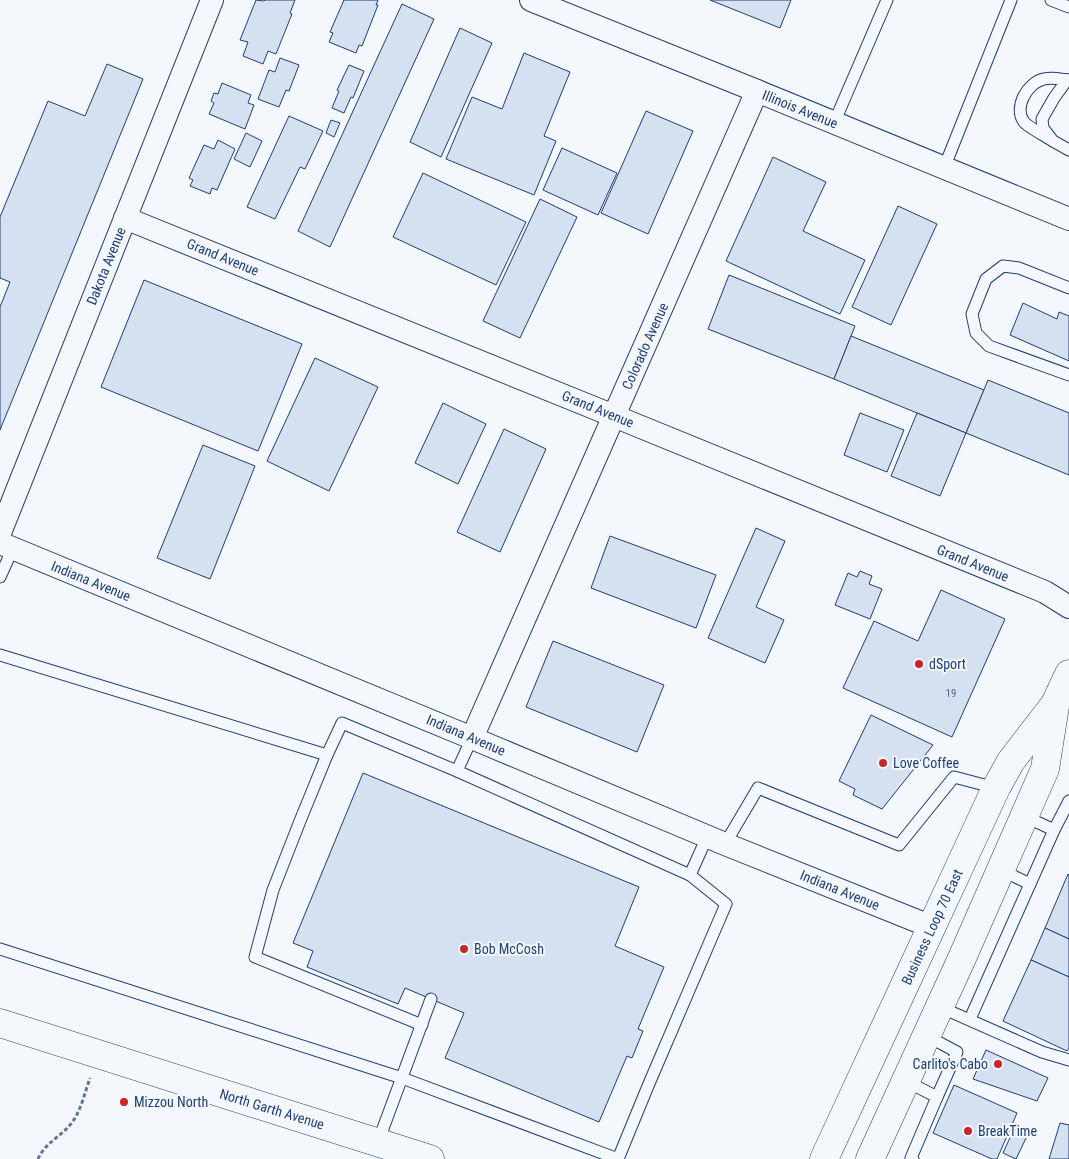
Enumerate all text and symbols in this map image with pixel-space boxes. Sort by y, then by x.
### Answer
street label: Illinois Avenue [760,87,841,132]
street label: Dakota Avenue [83,224,129,307]
street label: Grand Avenue [185,235,262,279]
street label: Colorado Avenue [619,300,671,392]
street label: Grand Avenue [560,387,637,431]
street label: Grand Avenue [935,541,1012,585]
street label: Indiana Avenue [49,558,133,604]
place label: dSport [929,656,966,672]
marker: dSport [913,658,925,670]
house number: 19 [946,687,956,700]
street label: Indiana Avenue [424,711,508,759]
place label: Love Coffee [893,755,959,771]
marker: Love Coffee [877,757,889,769]
street label: Indiana Avenue [798,867,882,913]
street label: Business Loop 70 East [898,867,966,987]
place label: Bob McCosh [474,941,544,957]
marker: Bob McCosh [458,943,470,955]
place label: Carlito's Cabo [912,1056,988,1072]
marker: Carlito's Cabo [992,1058,1004,1070]
street label: North Garth Avenue [218,1085,327,1133]
place label: Mizzou North [134,1094,208,1110]
marker: Mizzou North [118,1096,130,1108]
place label: BreakTime [978,1123,1037,1139]
marker: BreakTime [962,1125,974,1137]

